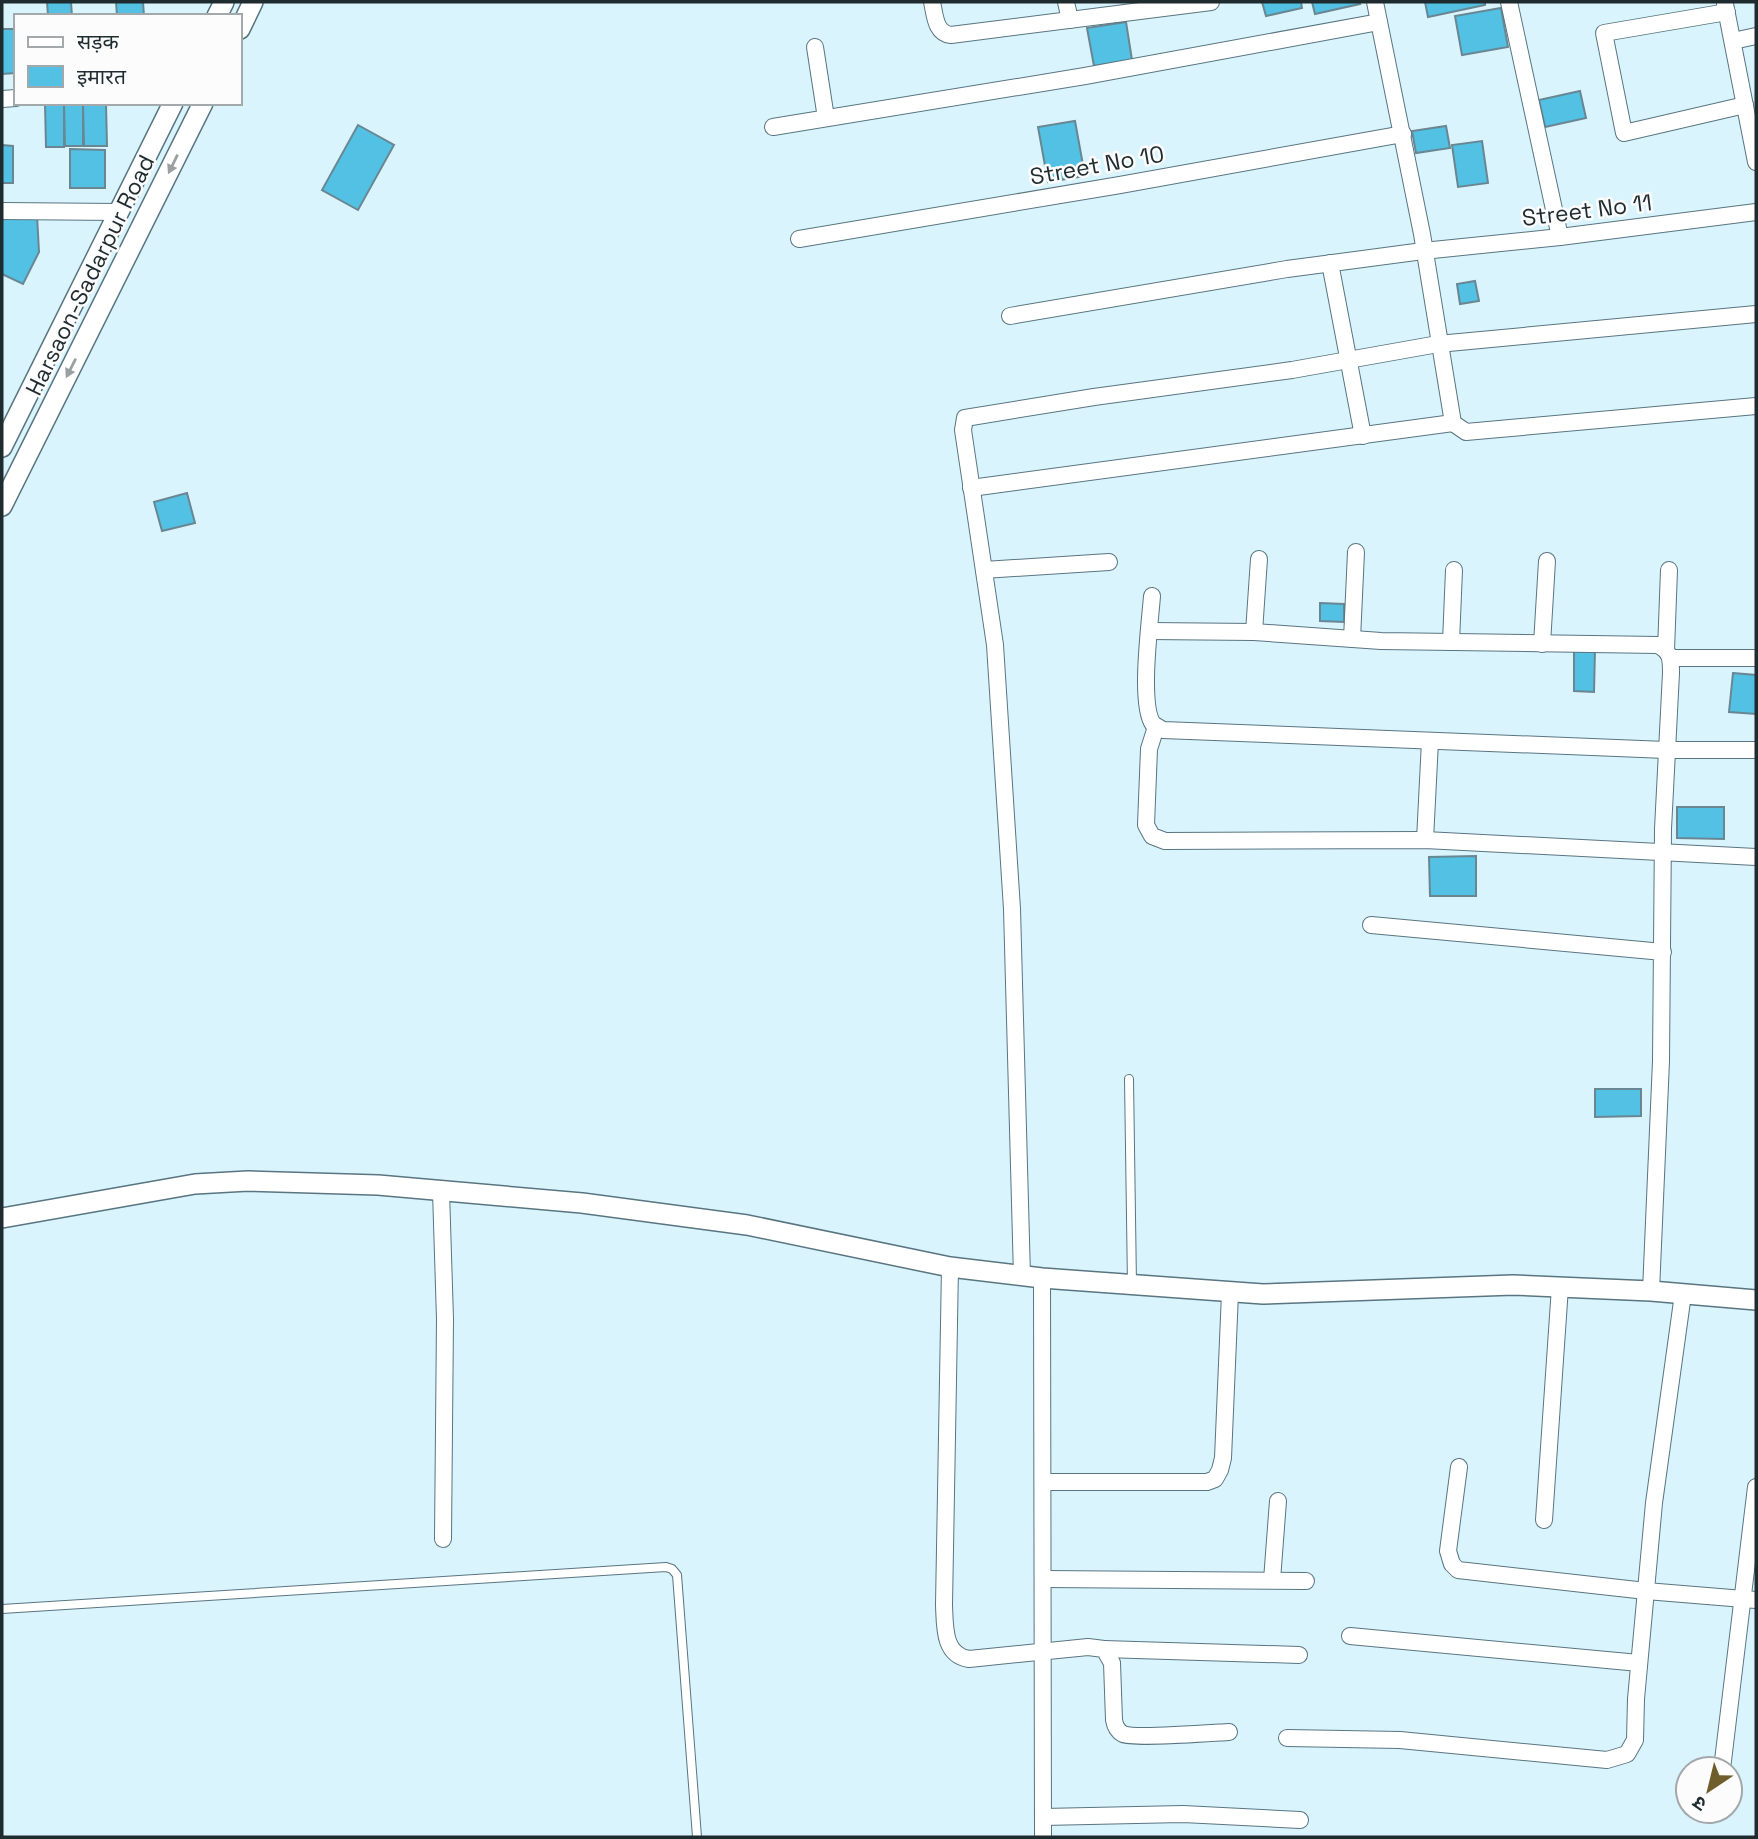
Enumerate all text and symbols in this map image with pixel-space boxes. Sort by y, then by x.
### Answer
legend [14,14,242,105]
text: सड़क [77,28,119,55]
text: इमारत [77,63,127,90]
street label: Street No 10 [1027,138,1167,192]
street label: Harsaon-Sadarpur Road [19,150,161,400]
one-way arrow [167,154,178,174]
street label: Street No 11 [1520,187,1654,233]
one-way arrow [66,358,77,378]
north arrow [1674,1755,1744,1825]
text: उ [1687,1790,1711,1817]

